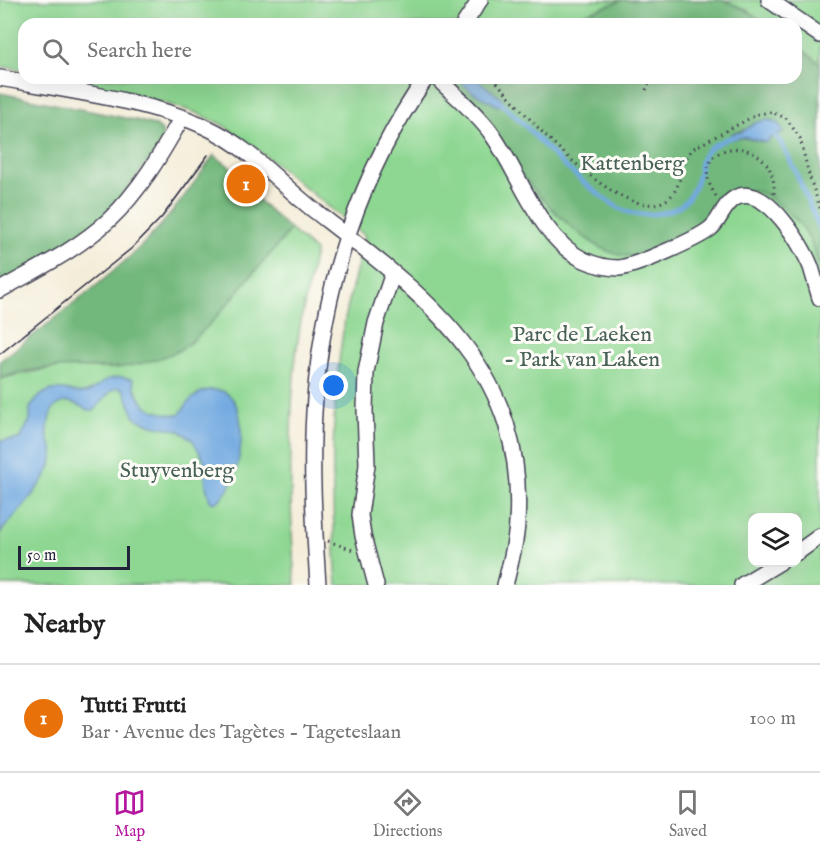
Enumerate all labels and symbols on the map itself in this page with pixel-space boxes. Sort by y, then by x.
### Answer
park label: Kattenberg [580,150,685,178]
pin: 1 [226,162,266,207]
park label: Parc de Laeken - Park van Laken [504,321,660,374]
your location [319,371,348,400]
park label: Stuyvenberg [120,457,235,485]
scale bar [18,543,130,570]

